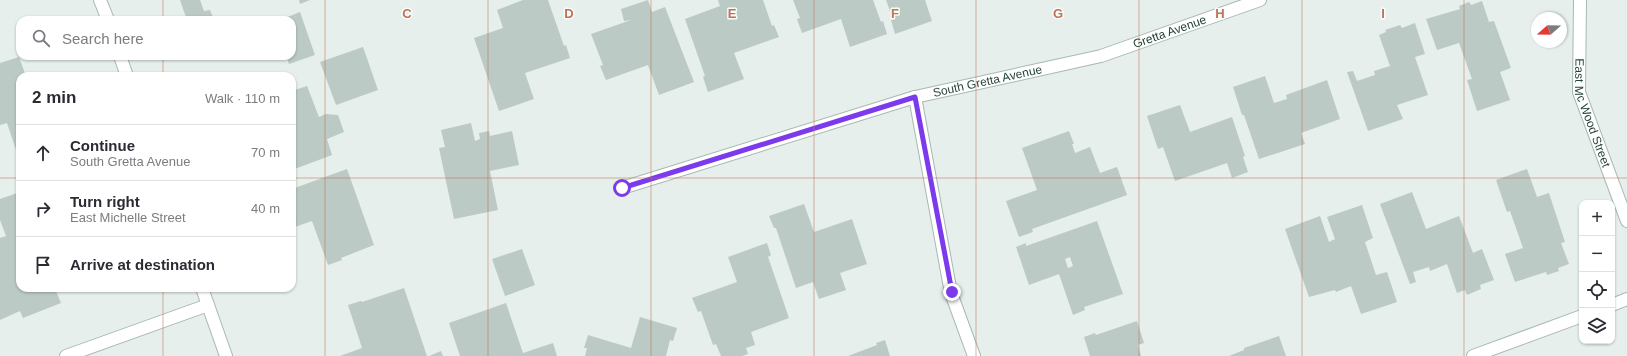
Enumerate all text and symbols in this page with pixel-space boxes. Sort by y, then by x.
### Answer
text: C [402,6,412,21]
text: D [564,6,574,21]
text: E [728,6,737,21]
text: F [891,6,899,21]
text: G [1053,6,1063,21]
text: H [1215,6,1225,21]
text: I [1381,6,1385,21]
street label: Gretta Avenue [1131,12,1208,51]
north arrow [1531,12,1567,48]
search box [16,16,296,60]
icon: search [30,27,52,49]
text: Search here [62,30,144,47]
street label: East Mc Wood Street [1572,58,1614,170]
street label: South Gretta Avenue [932,62,1044,100]
text: 2 min [32,88,76,107]
text: Walk · 110 m [205,91,280,106]
text: Continue [70,137,135,154]
icon: ahead [32,142,54,164]
text: 70 m [251,145,280,160]
text: South Gretta Avenue [70,154,190,169]
route start [613,179,631,197]
text: Turn right [70,193,140,210]
icon: right [32,198,54,220]
map controls [1579,200,1615,344]
button: + [1579,200,1615,236]
text: 40 m [251,201,280,216]
text: East Michelle Street [70,210,186,225]
button: − [1579,236,1615,272]
icon: arrive [32,254,54,276]
text: Arrive at destination [70,256,215,273]
button: locate [1579,272,1615,308]
route end [943,283,961,301]
button: layers [1579,308,1615,344]

